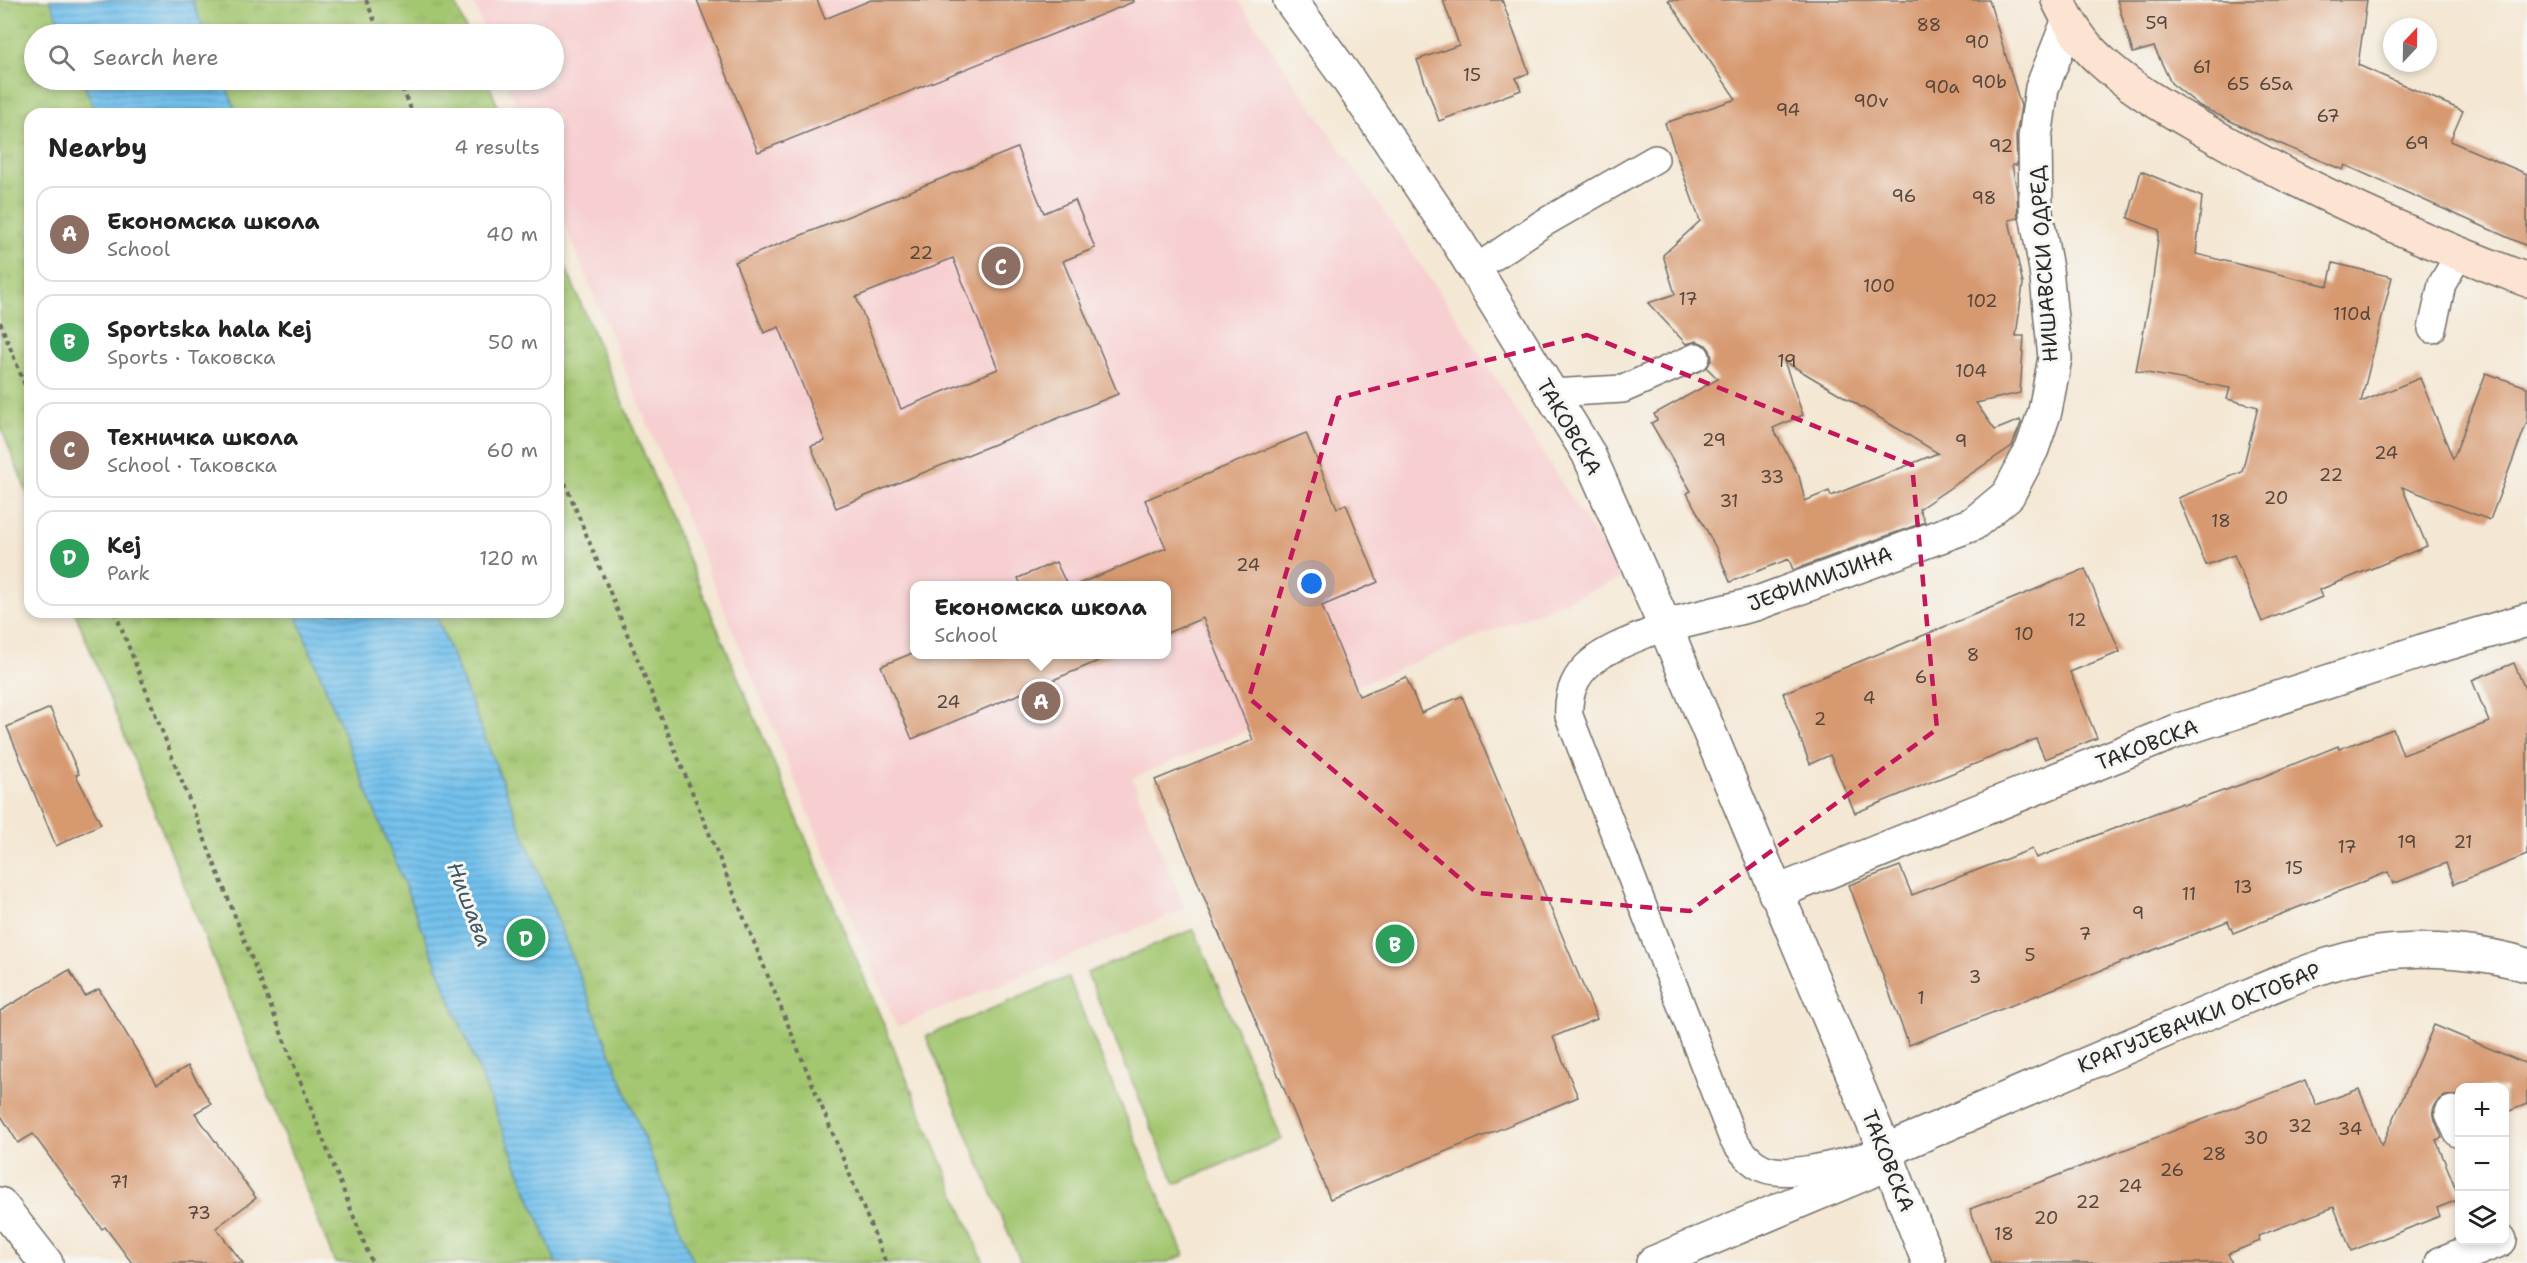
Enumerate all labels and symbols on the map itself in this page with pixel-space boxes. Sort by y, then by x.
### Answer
house number: 59 [2146,11,2168,35]
house number: 88 [1917,13,1941,37]
north arrow [2383,18,2437,72]
house number: 90 [1965,30,1989,54]
house number: 61 [2193,55,2211,79]
house number: 15 [1463,63,1481,87]
house number: 90b [1971,70,2007,94]
house number: 65 [2227,72,2249,96]
house number: 65a [2259,72,2293,96]
house number: 90a [1924,75,1960,99]
house number: 90v [1854,89,1888,113]
house number: 94 [1776,98,1800,122]
house number: 67 [2316,104,2340,128]
house number: 69 [2405,131,2429,155]
house number: 92 [1989,134,2013,158]
street label: НИШАВСКИ ОДРЕД [2023,165,2065,363]
house number: 96 [1892,184,1916,208]
house number: 98 [1972,186,1996,210]
house number: 22 [909,241,933,265]
pin: C [982,244,1020,288]
house number: 100 [1863,274,1895,298]
house number: 17 [1678,287,1698,311]
house number: 102 [1966,289,1998,313]
house number: 110d [2333,302,2371,326]
house number: 19 [1777,349,1797,373]
house number: 104 [1955,359,1987,383]
street label: ТАКОВСКА [1530,373,1608,481]
house number: 29 [1702,428,1726,452]
house number: 9 [1955,429,1967,453]
house number: 24 [2374,441,2398,465]
house number: 22 [2319,463,2343,487]
house number: 33 [1760,465,1784,489]
house number: 20 [2264,486,2288,510]
house number: 31 [1719,489,1739,513]
house number: 18 [2211,509,2231,533]
street label: ЈЕФИМИЈИНА [1744,540,1896,618]
house number: 24 [1236,553,1260,577]
your location [1297,569,1326,598]
house number: 12 [2067,608,2087,632]
house number: 10 [2014,622,2034,646]
house number: 8 [1967,643,1979,667]
house number: 6 [1915,665,1927,689]
pin: A [1022,678,1060,724]
house number: 4 [1863,686,1875,710]
house number: 24 [936,690,960,714]
house number: 2 [1814,707,1826,731]
street label: ТАКОВСКА [2092,713,2202,777]
house number: 19 [2397,830,2417,854]
house number: 21 [2453,830,2473,854]
house number: 17 [2337,835,2357,859]
house number: 15 [2285,856,2303,880]
water label: Нишава [440,858,499,951]
house number: 13 [2233,875,2253,899]
house number: 11 [2182,882,2196,906]
house number: 9 [2132,901,2144,925]
pin: D [506,916,546,960]
pin: B [1376,922,1414,966]
house number: 7 [2079,922,2091,946]
house number: 5 [2024,943,2036,967]
street label: КРАГУЈЕВАЧКИ ОКТОБАР [2073,956,2325,1080]
house number: 3 [1969,965,1981,989]
house number: 1 [1917,986,1925,1010]
street label: ТАКОВСКА [1855,1106,1921,1216]
house number: 32 [2288,1114,2312,1138]
house number: 34 [2338,1117,2362,1141]
house number: 30 [2244,1126,2268,1150]
house number: 28 [2202,1142,2226,1166]
house number: 26 [2160,1158,2184,1182]
house number: 71 [109,1170,129,1194]
house number: 24 [2118,1174,2142,1198]
house number: 22 [2076,1190,2100,1214]
house number: 73 [187,1201,211,1225]
house number: 20 [2034,1206,2058,1230]
house number: 18 [1994,1222,2014,1246]

